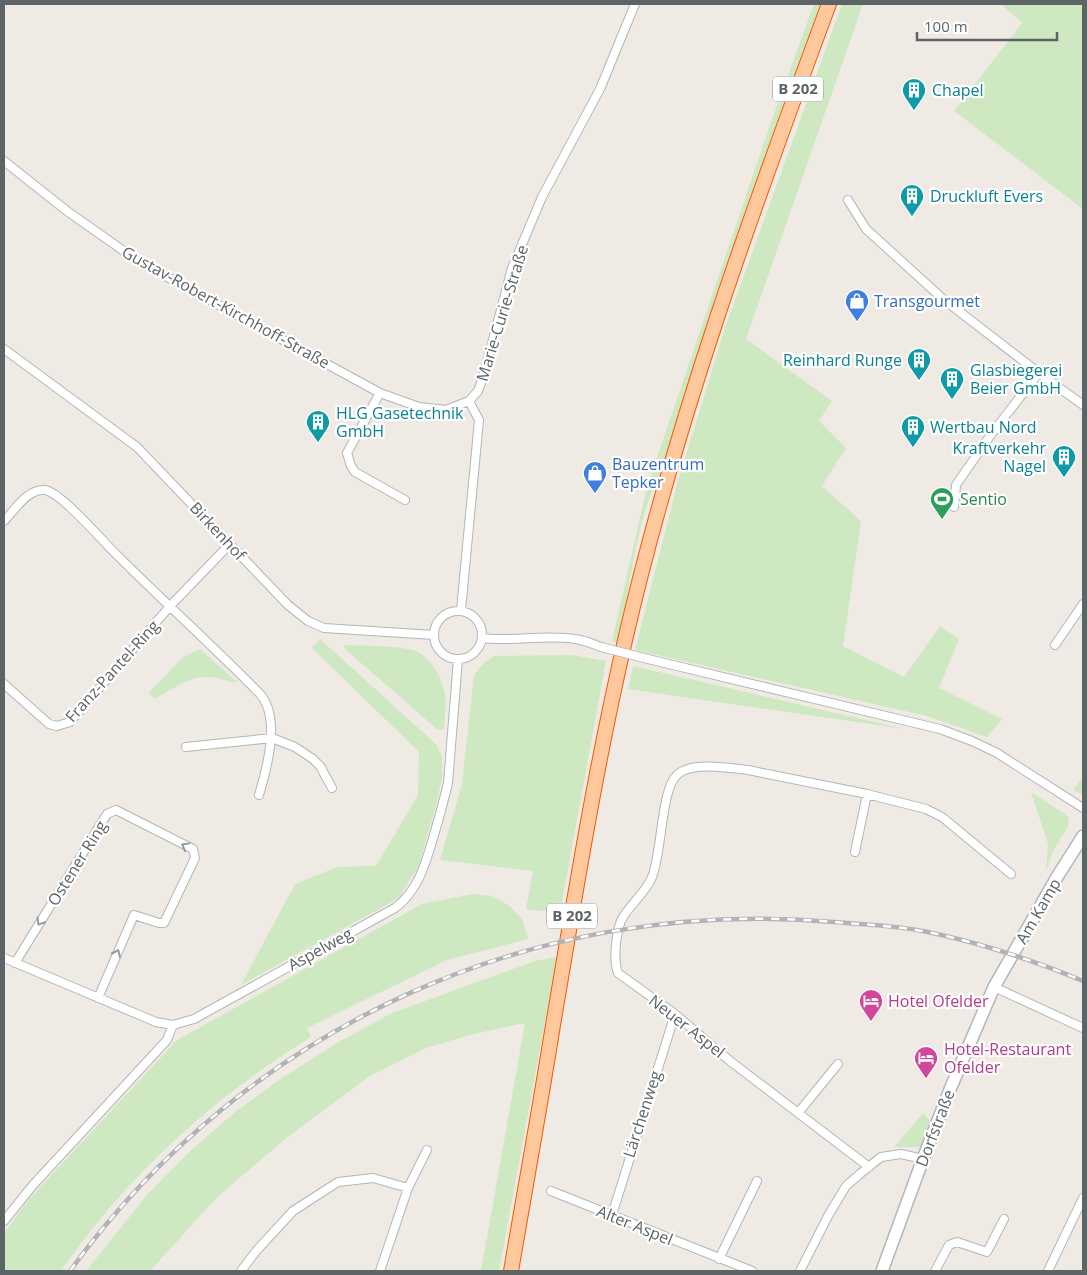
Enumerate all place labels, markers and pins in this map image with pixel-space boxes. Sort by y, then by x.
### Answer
building icon: Chapel [901,77,927,111]
place label: Chapel [932,79,984,101]
building icon: Druckluft Evers [899,183,925,217]
place label: Druckluft Evers [930,185,1043,207]
shop icon: Transgourmet [844,288,870,322]
place label: Transgourmet [874,290,980,312]
building icon: Reinhard Runge [906,347,932,381]
place label: Reinhard Runge [783,349,902,371]
place label: Glasbiegerei Beier GmbH [970,359,1062,399]
building icon: Glasbiegerei Beier GmbH [939,366,965,400]
place label: HLG Gasetechnik GmbH [336,402,464,442]
building icon: HLG Gasetechnik GmbH [305,409,331,443]
building icon: Wertbau Nord [900,414,926,448]
place label: Wertbau Nord [930,416,1037,438]
place label: Kraftverkehr Nagel [952,437,1046,477]
building icon: Kraftverkehr Nagel [1051,444,1077,478]
place label: Bauzentrum Tepker [612,453,704,493]
shop icon: Bauzentrum Tepker [582,460,608,494]
sports icon: Sentio [929,486,955,520]
place label: Sentio [960,488,1007,510]
hotel icon: Hotel Ofelder [858,988,884,1022]
place label: Hotel Ofelder [888,990,989,1012]
place label: Hotel-Restaurant Ofelder [944,1038,1071,1078]
hotel icon: Hotel-Restaurant Ofelder [913,1045,939,1079]

